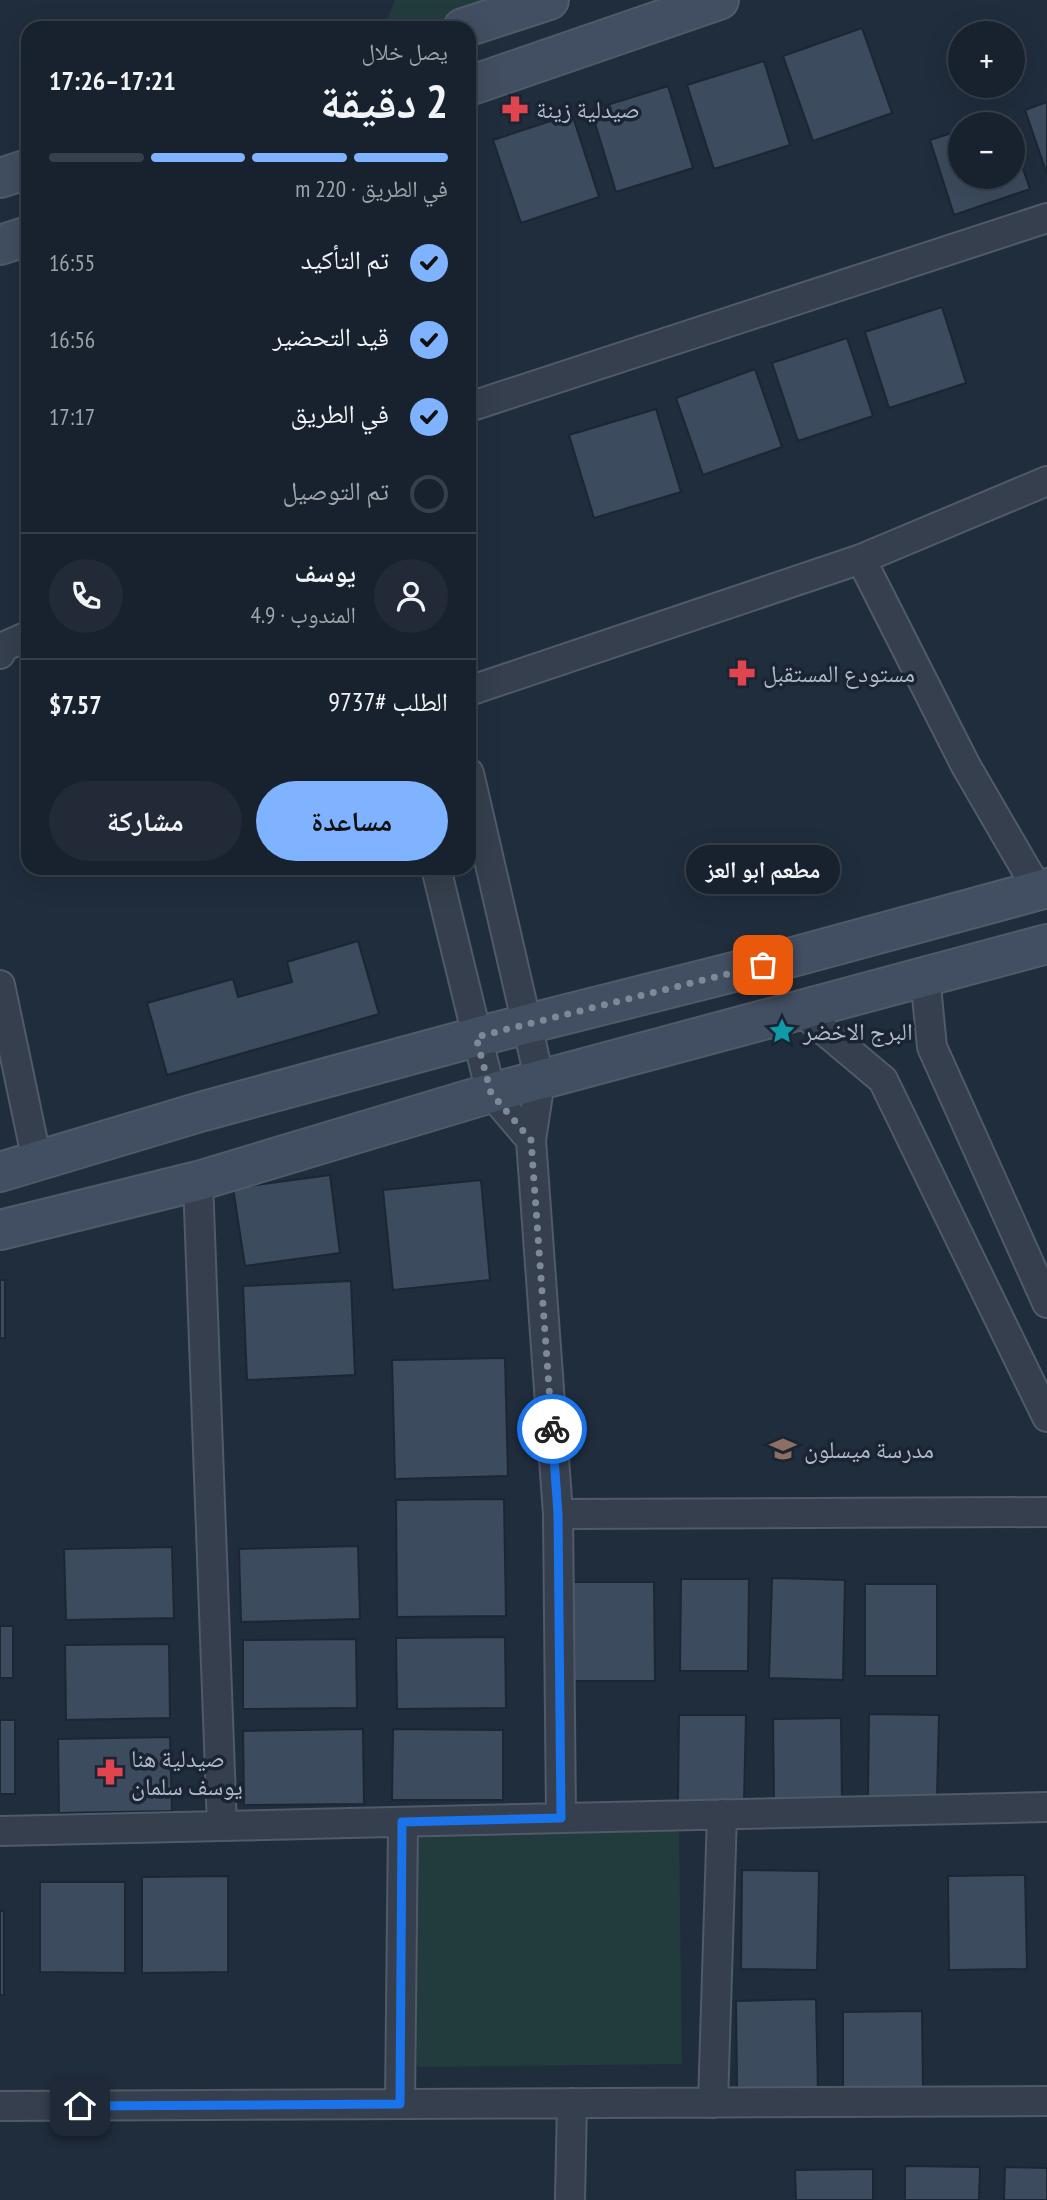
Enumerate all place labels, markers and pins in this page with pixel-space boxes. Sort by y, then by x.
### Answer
pharmacy icon: صيدلية زينة [500,94,530,124]
place label: صيدلية زينة [536,94,640,125]
pharmacy icon: مستودع المستقبل [727,658,757,688]
place label: مستودع المستقبل [763,658,915,689]
callout: مطعم ابو العز [686,846,840,895]
pin [733,935,793,995]
place icon: البرج الاخضر [767,1016,797,1046]
place label: البرج الاخضر [802,1016,913,1047]
school or university icon: مدرسة ميسلون [768,1434,798,1464]
place label: مدرسة ميسلون [804,1434,934,1465]
place label: صيدلية هنا يوسف سلمان [131,1743,243,1802]
pharmacy icon: صيدلية هنا يوسف سلمان [95,1757,125,1787]
pin [50,2076,110,2136]

